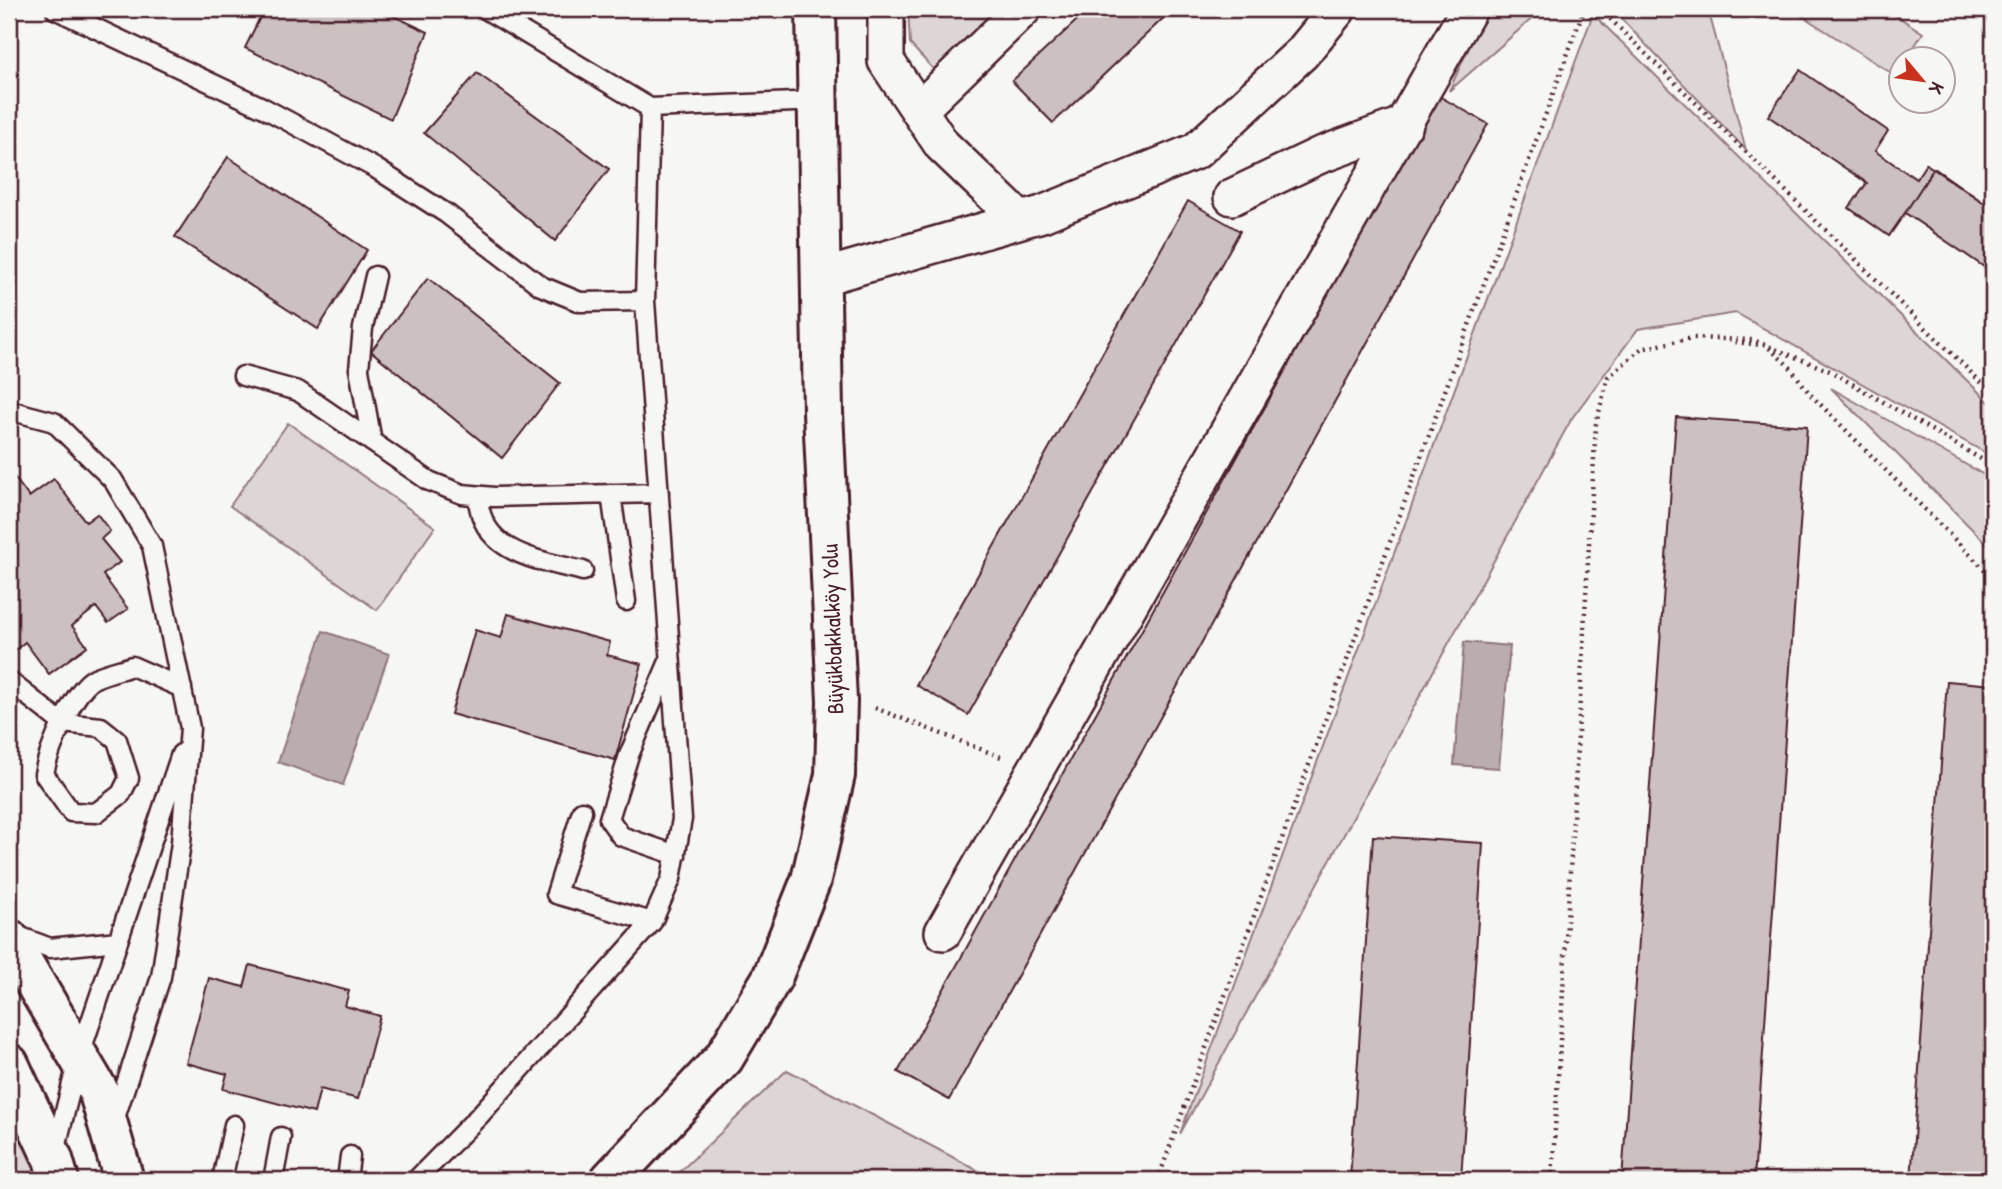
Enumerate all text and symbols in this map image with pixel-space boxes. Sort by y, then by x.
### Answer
north arrow [1886,46,1956,116]
text: K [1923,78,1951,99]
street label: Büyükbakkalköy Yolu [814,543,850,715]

